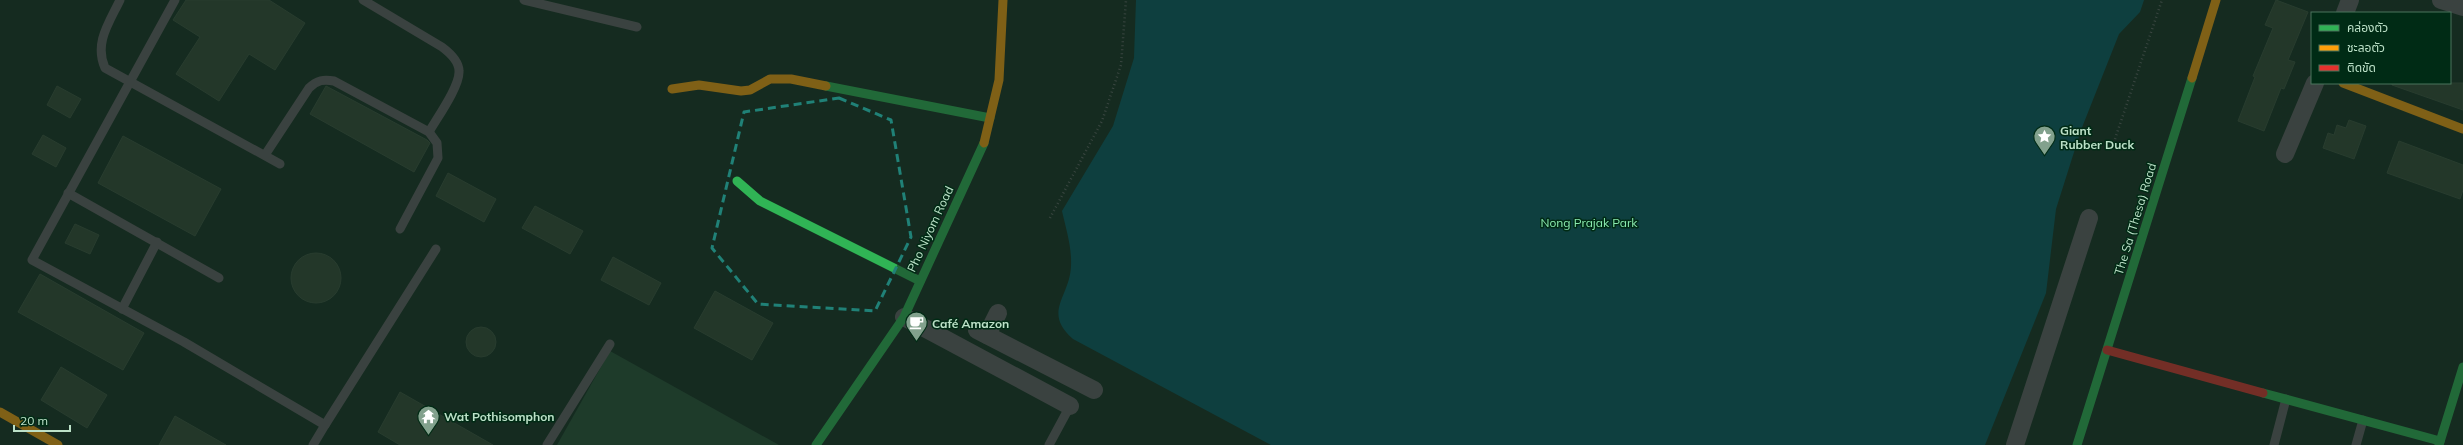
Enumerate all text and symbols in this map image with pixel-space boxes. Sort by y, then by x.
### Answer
legend [2311,12,2451,84]
text: คล่องตัว [2347,20,2388,35]
text: ชะลอตัว [2347,40,2385,55]
text: ติดขัด [2347,60,2376,75]
place label: Giant Rubber Duck [2060,123,2134,152]
place icon: Giant Rubber Duck [2032,124,2058,157]
street label: The Sa (Thesa) Road [2111,161,2159,277]
street label: Pho Niyom Road [904,184,956,274]
park label: Nong Prajak Park [1540,215,1638,230]
cafe icon: Café Amazon [903,310,929,343]
place label: Café Amazon [932,316,1009,331]
temple icon: Wat Pothisomphon [416,403,442,436]
scale bar [14,407,70,433]
place label: Wat Pothisomphon [444,409,555,424]
text: 20 m [20,413,48,428]

